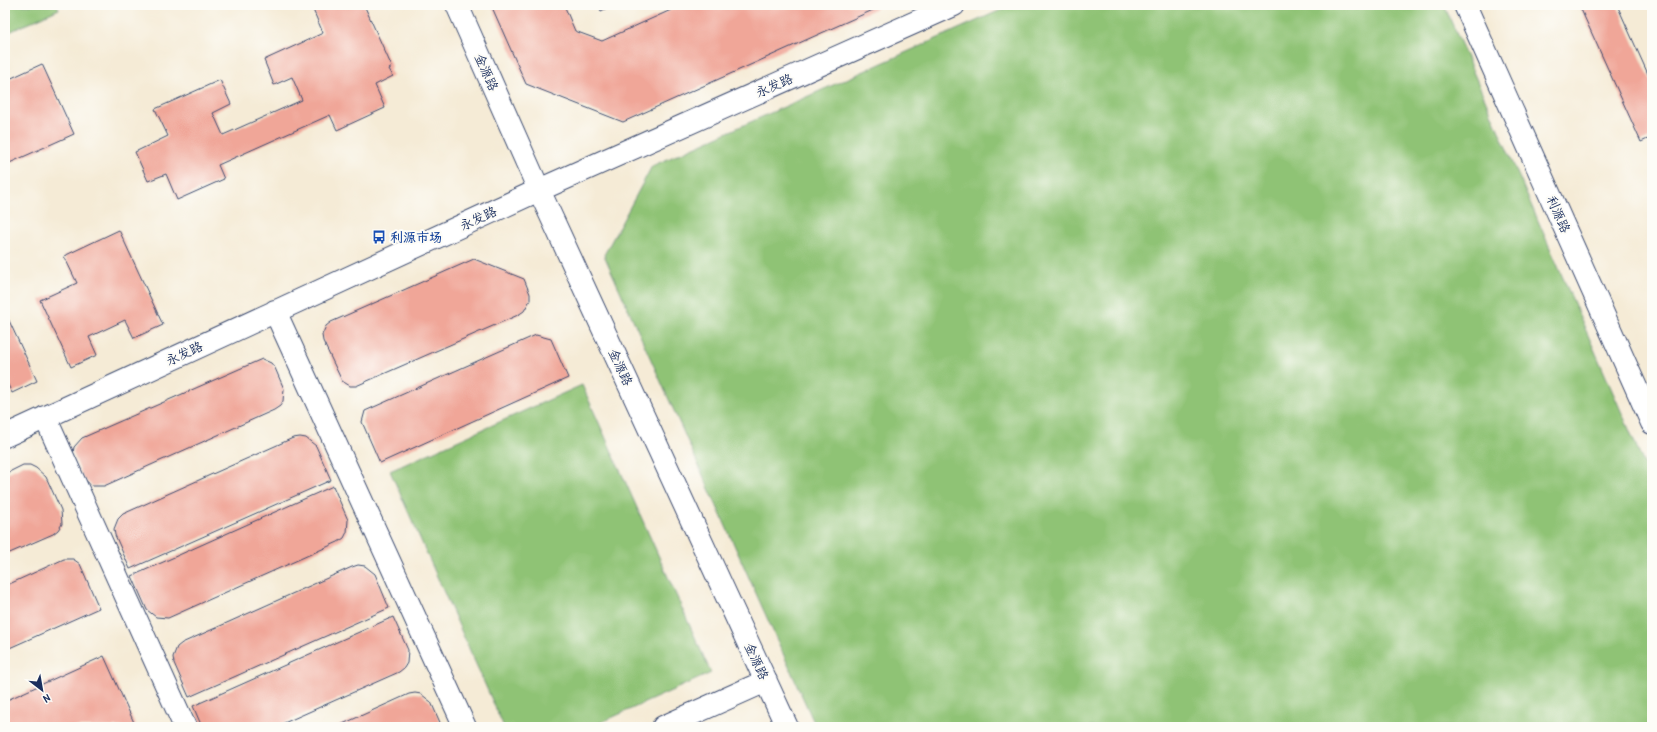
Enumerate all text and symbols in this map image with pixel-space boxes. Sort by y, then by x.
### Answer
street label: 金源路 [471,51,503,93]
street label: 永发路 [753,69,795,101]
street label: 利源路 [1543,193,1575,235]
street label: 永发路 [457,202,499,234]
place label: 利源市场 [390,228,442,246]
bus stop icon: 利源市场 [371,229,387,245]
street label: 永发路 [163,337,205,369]
street label: 金源路 [605,346,637,388]
street label: 金源路 [741,640,773,682]
north arrow [22,670,62,710]
text: N [41,691,53,706]

